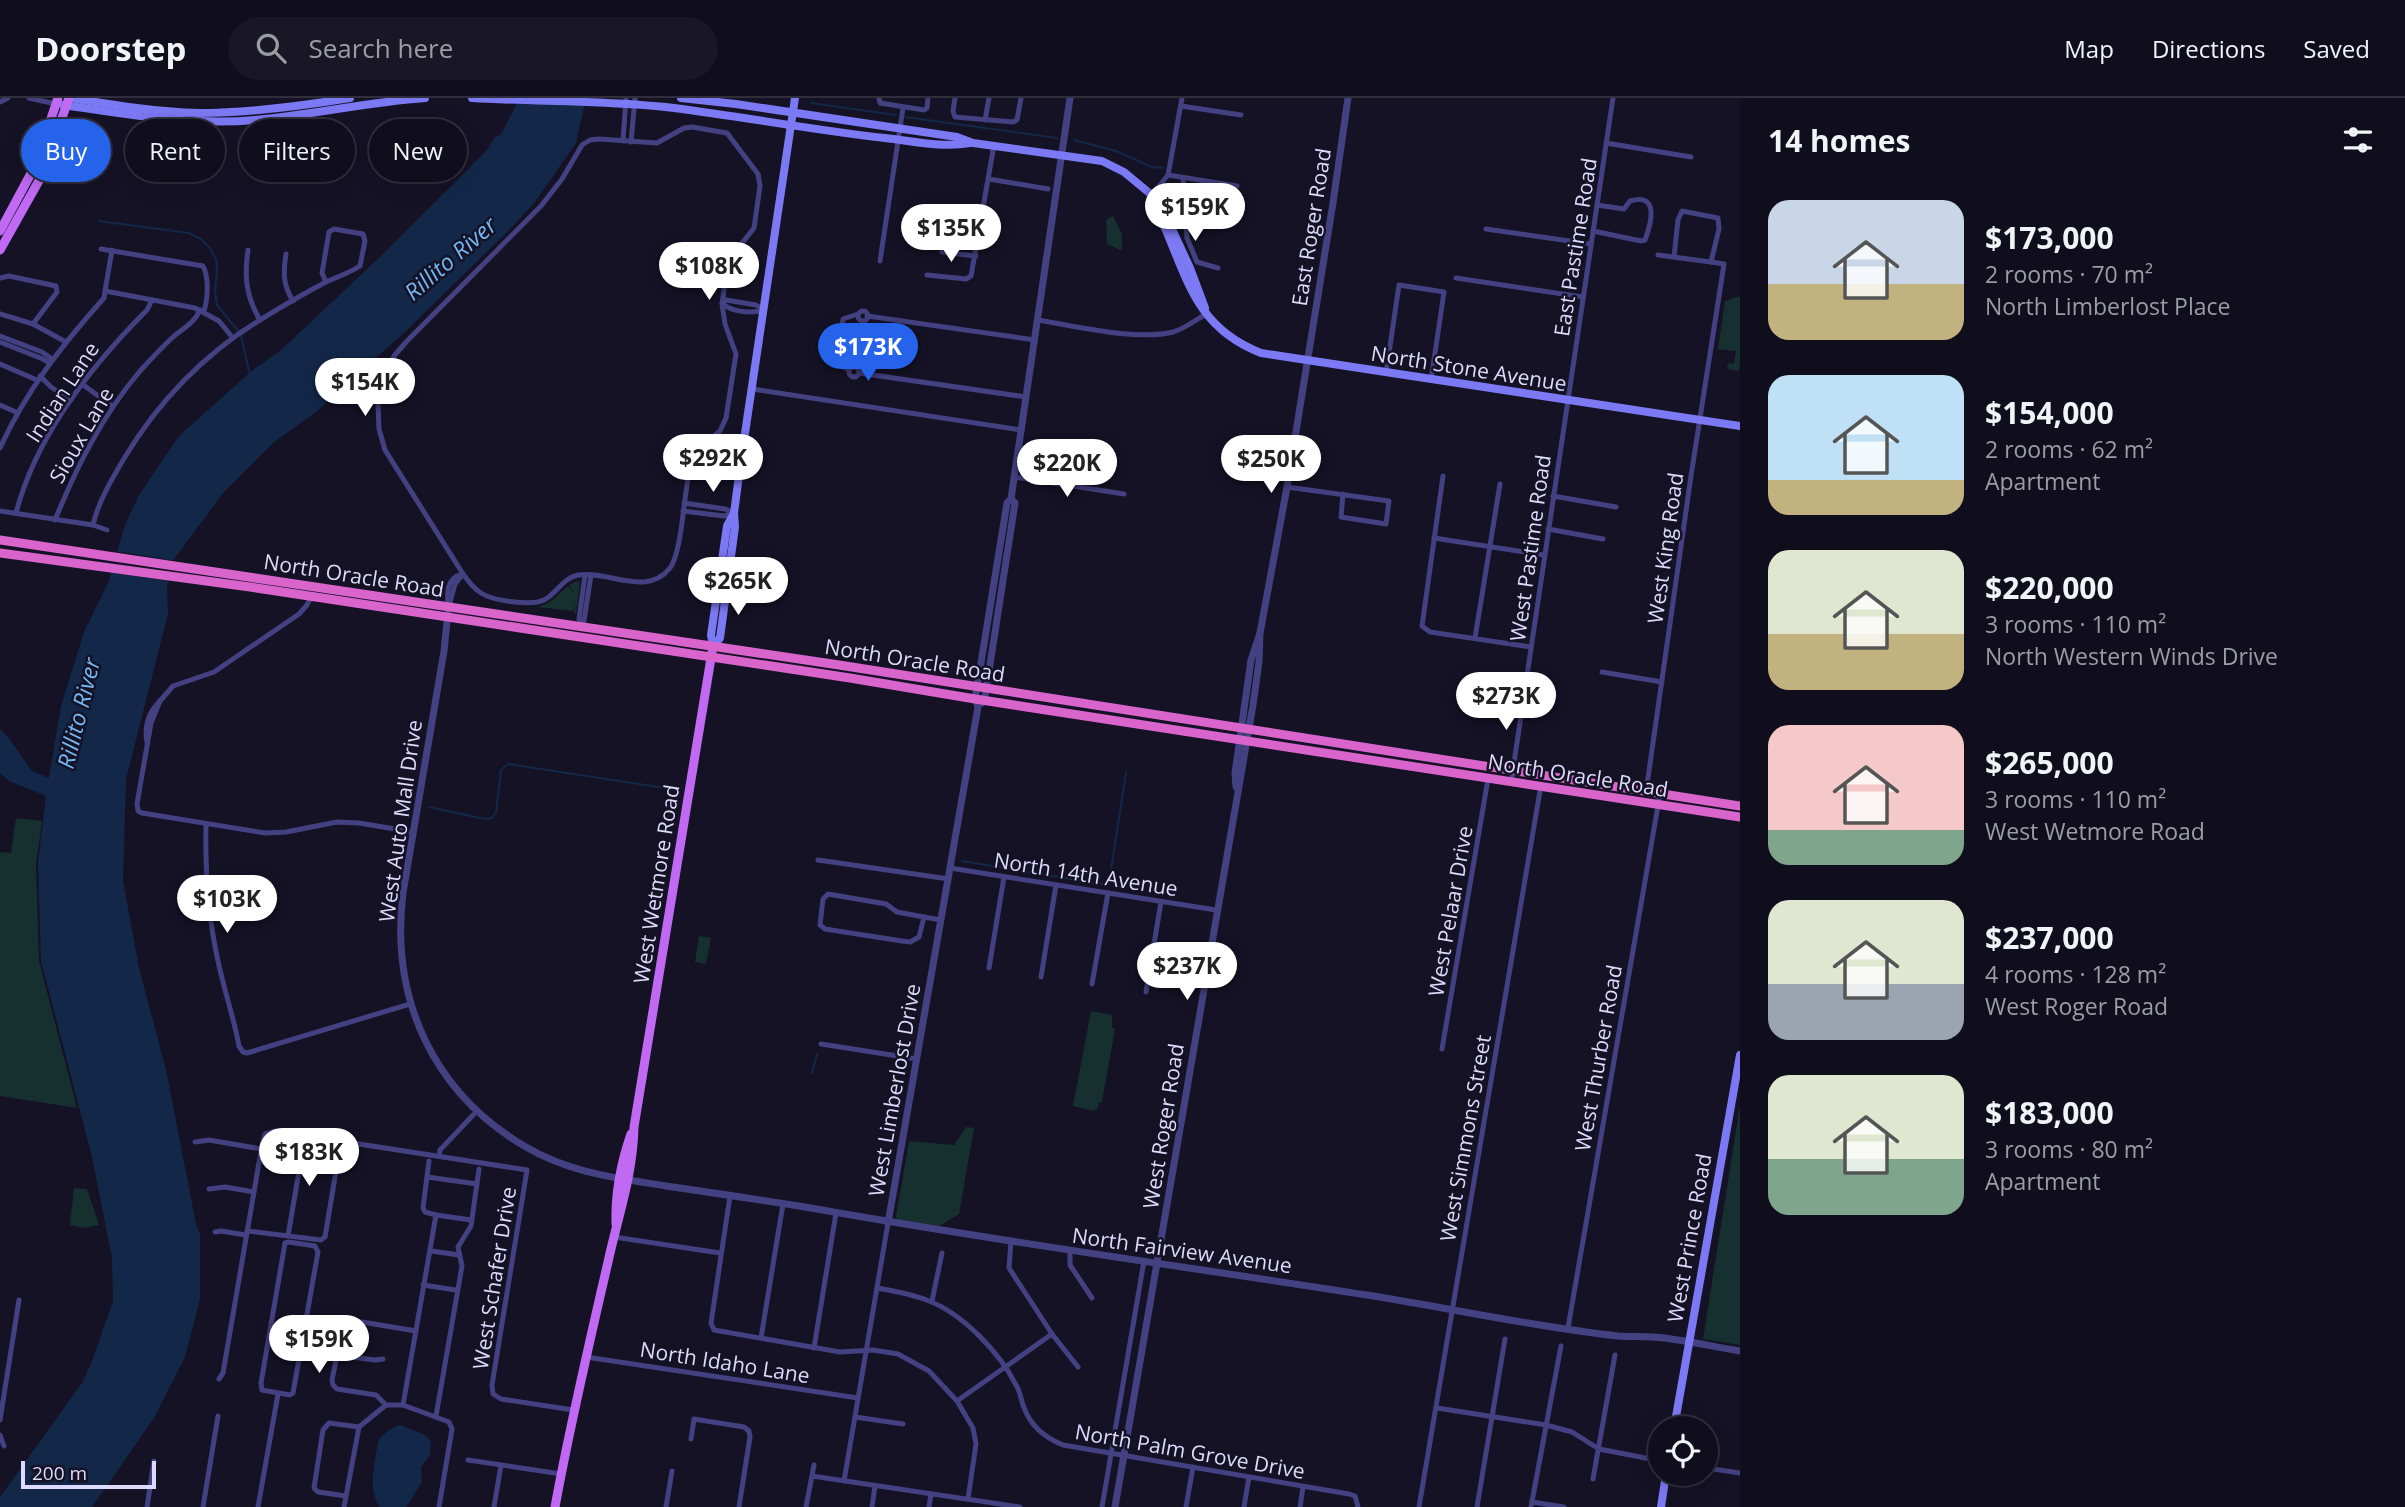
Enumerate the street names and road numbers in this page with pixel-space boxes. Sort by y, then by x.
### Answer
street label: East Roger Road [1285,146,1337,308]
street label: East Pastime Road [1547,156,1603,338]
street label: Indian Lane [19,336,105,448]
street label: North Stone Avenue [1369,339,1569,397]
street label: Sioux Lane [42,382,120,488]
street label: West Pastime Road [1503,453,1557,643]
street label: West King Road [1641,471,1689,625]
street label: North Oracle Road [262,547,446,603]
street label: North Oracle Road [823,632,1007,688]
street label: West Auto Mall Drive [372,718,428,924]
street label: North Oracle Road [1486,747,1670,803]
street label: West Wetmore Road [626,783,686,985]
street label: West Pelaar Drive [1421,824,1479,998]
street label: North 14th Avenue [992,846,1180,902]
street label: West Thurber Road [1568,963,1628,1153]
street label: West Limberlost Drive [862,982,926,1198]
street label: West Simmons Street [1433,1032,1497,1244]
street label: West Roger Road [1136,1041,1190,1211]
street label: West Prince Road [1660,1151,1718,1325]
street label: West Schafer Drive [466,1185,522,1371]
street label: North Fairview Avenue [1070,1221,1294,1279]
street label: North Idaho Lane [638,1335,812,1389]
street label: North Palm Grove Drive [1073,1417,1307,1485]

